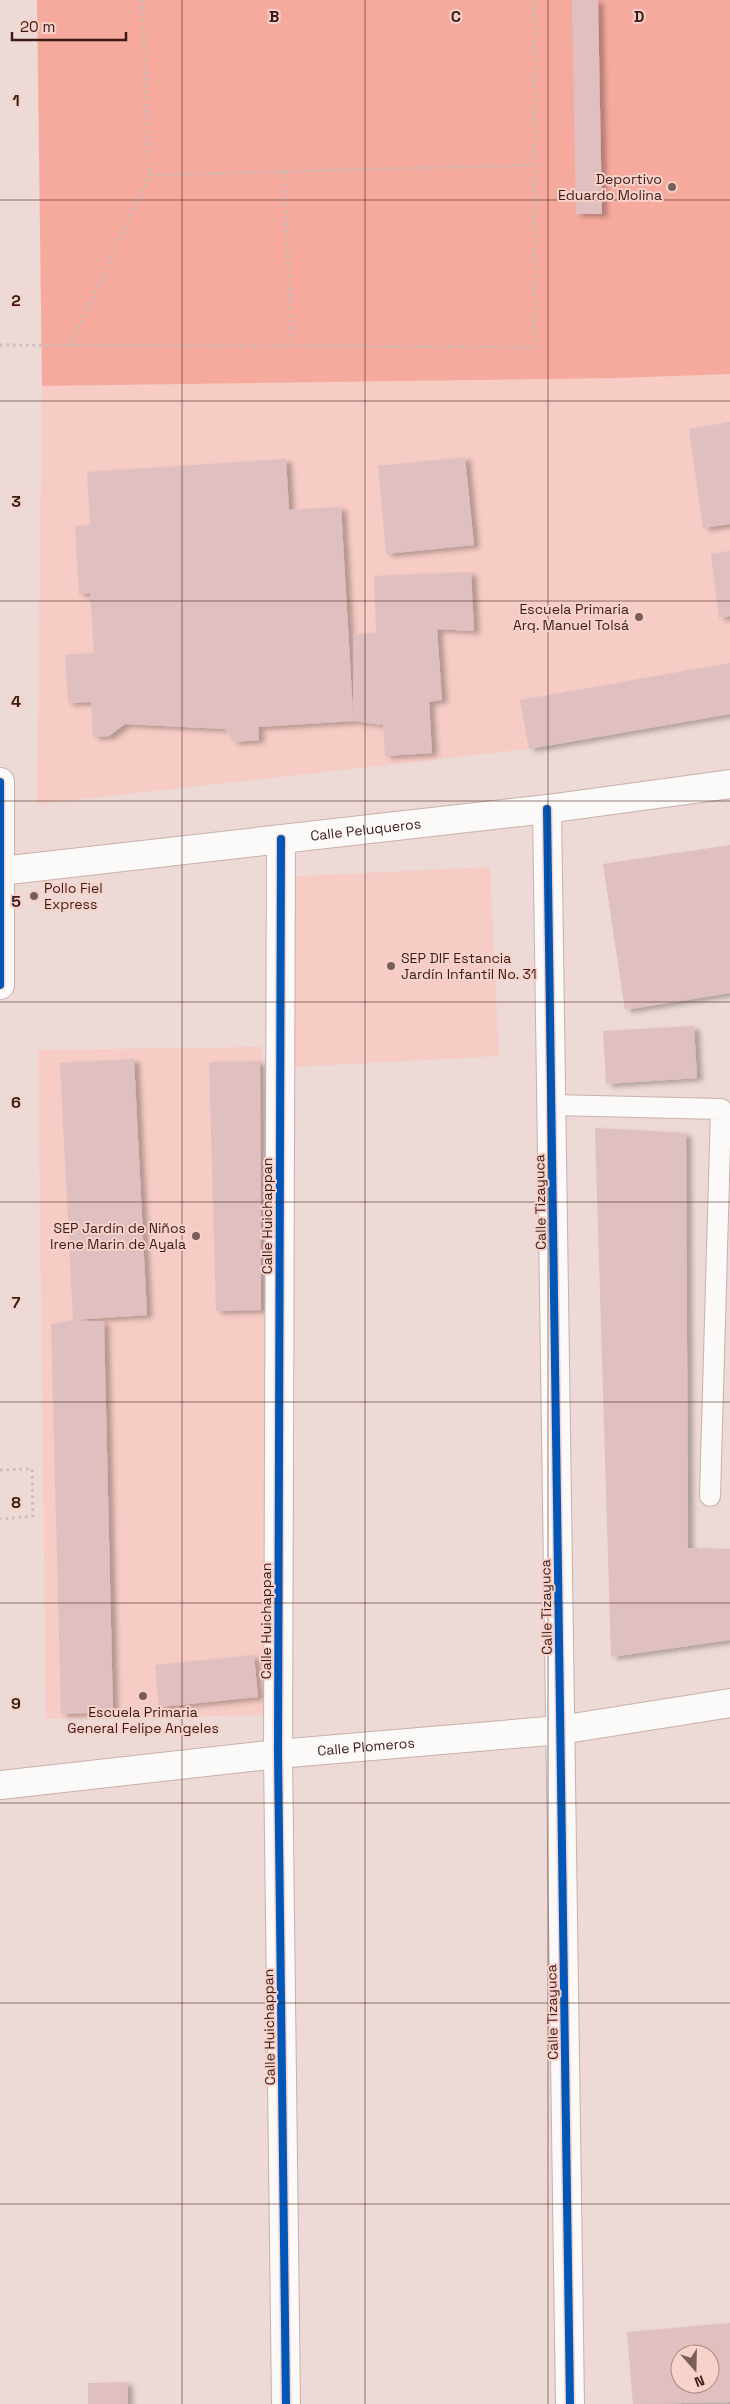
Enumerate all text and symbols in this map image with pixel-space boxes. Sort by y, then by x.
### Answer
text: B [269,6,279,27]
text: C [451,6,461,27]
text: D [634,6,644,27]
scale bar [12,10,126,42]
text: 20 m [20,17,55,36]
text: 1 [12,90,20,111]
place label: Deportivo Eduardo Molina [558,170,662,204]
marker: Deportivo Eduardo Molina [666,181,678,193]
text: 2 [11,290,21,311]
text: 3 [11,491,21,512]
place label: Escuela Primaria Arq. Manuel Tolsá [513,600,629,634]
marker: Escuela Primaria Arq. Manuel Tolsá [633,611,645,623]
text: 4 [11,691,21,712]
street label: Calle Peluqueros [309,814,422,845]
place label: Pollo Fiel Express [44,879,103,913]
marker: Pollo Fiel Express [28,890,40,902]
text: 5 [11,891,21,912]
place label: SEP DIF Estancia Jardín Infantil No. 31 [401,949,536,983]
marker: SEP DIF Estancia Jardín Infantil No. 31 [385,960,397,972]
text: 6 [11,1092,21,1113]
street label: Calle Tizayuca [530,1154,550,1250]
street label: Calle Huichappan [258,1158,276,1274]
place label: SEP Jardín de Niños Irene Marin de Ayala [50,1219,186,1253]
marker: SEP Jardín de Niños Irene Marin de Ayala [190,1230,202,1242]
text: 7 [12,1292,21,1313]
text: 8 [11,1492,21,1513]
street label: Calle Tizayuca [536,1559,556,1655]
street label: Calle Huichappan [257,1563,275,1679]
marker: Escuela Primaria General Felipe Angeles [137,1690,149,1702]
text: 9 [11,1693,21,1714]
place label: Escuela Primaria General Felipe Angeles [67,1703,219,1737]
street label: Calle Plomeros [316,1733,415,1760]
street label: Calle Tizayuca [542,1964,562,2060]
street label: Calle Huichappan [259,1969,279,2085]
north arrow [670,2344,720,2394]
text: N [692,2371,707,2391]

